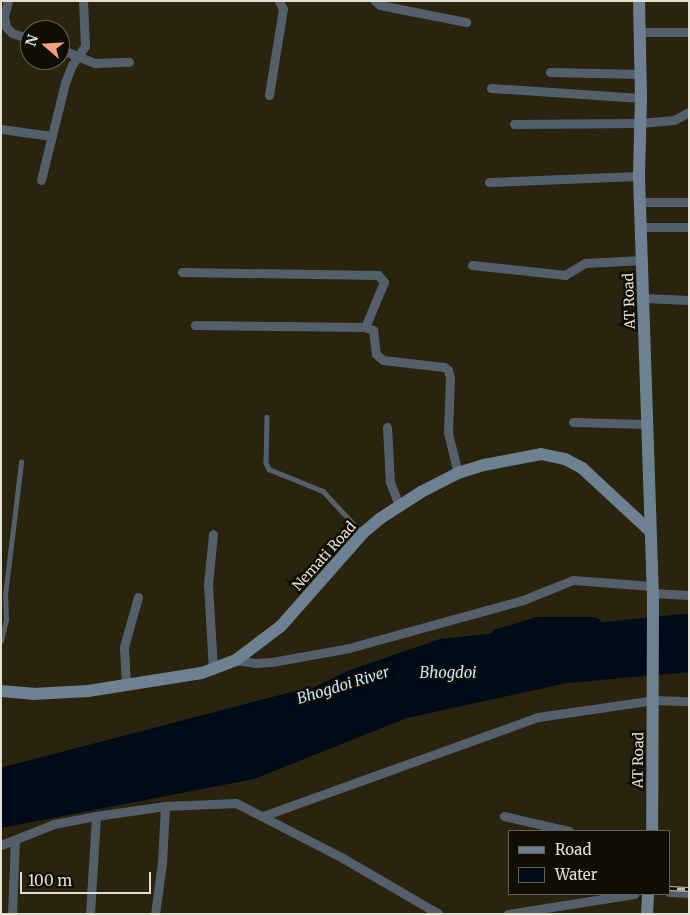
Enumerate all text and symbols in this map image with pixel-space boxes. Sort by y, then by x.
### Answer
north arrow [20,20,70,70]
text: N [21,32,42,49]
street label: AT Road [620,273,638,329]
street label: Nemati Road [289,518,359,594]
water label: Bhogdoi River [295,662,391,708]
water label: Bhogdoi [420,664,476,682]
street label: AT Road [629,732,647,788]
legend [508,830,670,895]
text: Road [555,840,591,859]
scale bar [22,862,154,894]
text: Water [555,865,597,884]
text: 100 m [28,871,72,890]

